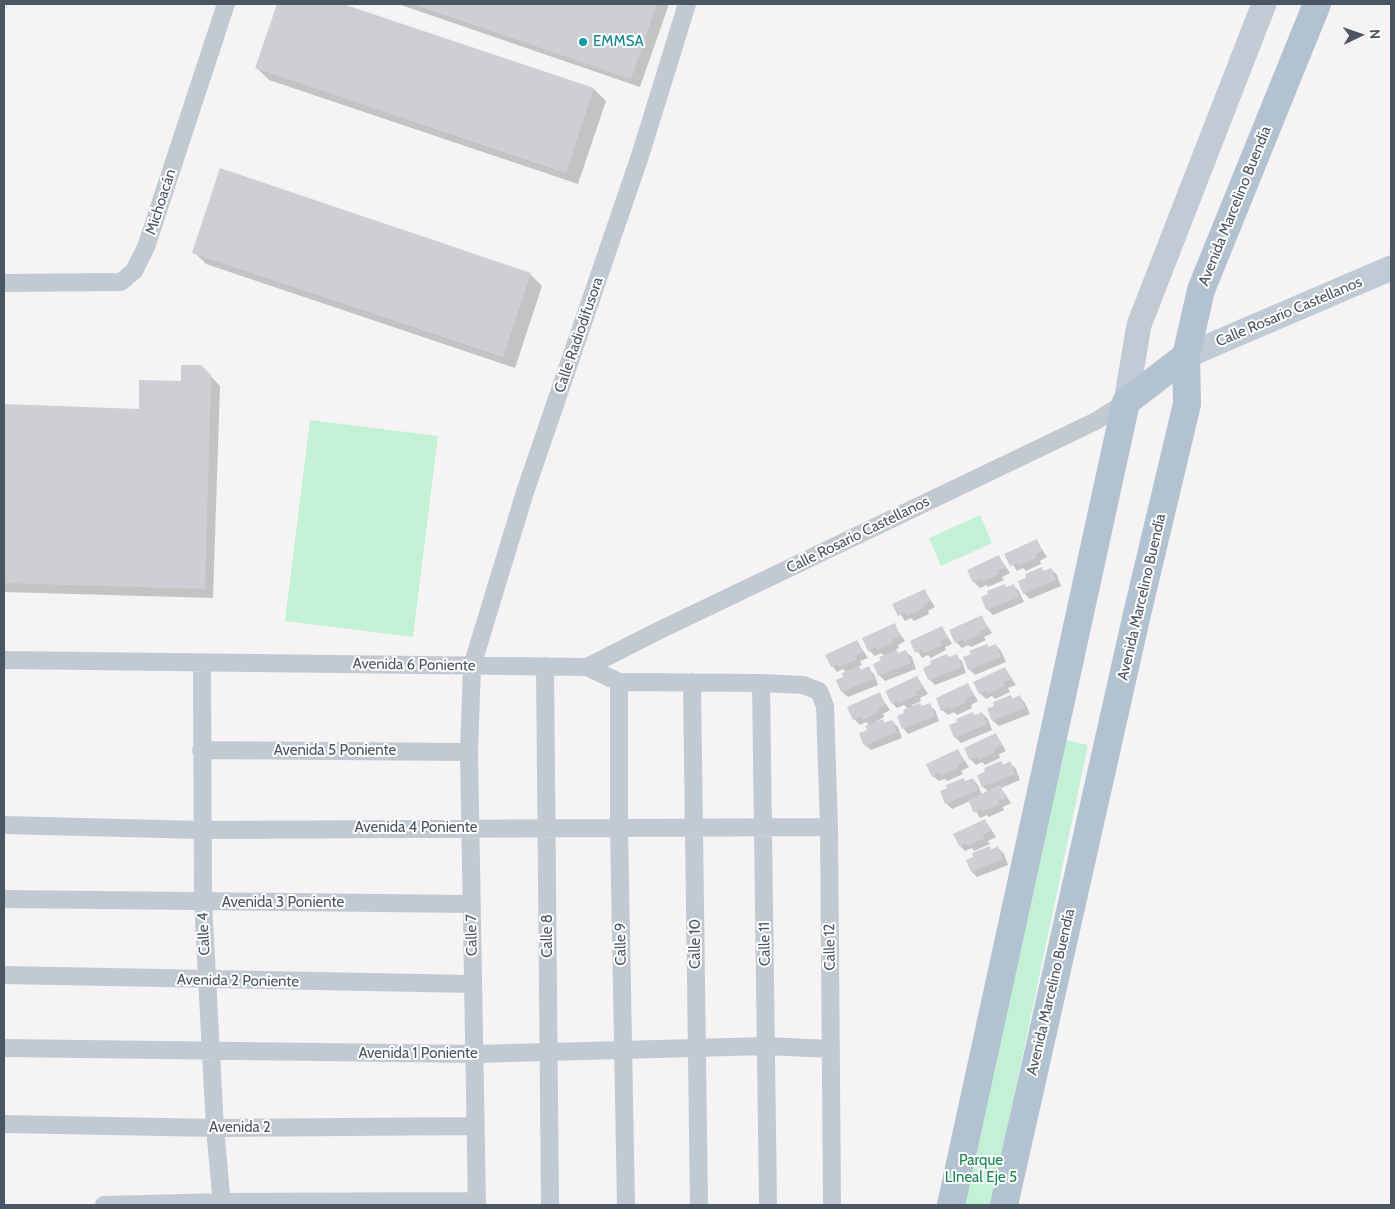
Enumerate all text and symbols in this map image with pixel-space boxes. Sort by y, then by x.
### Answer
north arrow [1335,10,1385,60]
text: N [1366,29,1384,40]
place label: EMMSA [593,33,644,51]
marker: EMMSA [577,36,589,48]
street label: Avenida Marcelino Buendía [1195,124,1275,288]
street label: Michoacán [142,167,180,237]
street label: Calle Rosario Castellanos [1213,273,1365,351]
street label: Calle Radiodifusora [551,275,607,395]
street label: Calle Rosario Castellanos [784,493,932,577]
street label: Avenida Marcelino Buendía [1114,512,1170,682]
street label: Avenida 6 Poniente [352,655,476,675]
street label: Avenida 5 Poniente [274,742,396,760]
street label: Avenida 4 Poniente [355,819,477,837]
street label: Avenida 3 Poniente [222,894,344,912]
street label: Avenida Marcelino Buendía [1023,907,1079,1077]
street label: Calle 4 [194,912,214,956]
street label: Calle 7 [463,914,481,956]
street label: Calle 8 [539,914,557,958]
street label: Calle 10 [687,919,705,969]
street label: Calle 9 [612,922,630,966]
street label: Calle 11 [756,922,774,966]
street label: Calle 12 [821,923,839,971]
street label: Avenida 2 Poniente [177,971,299,991]
street label: Avenida 1 Poniente [358,1045,478,1063]
street label: Avenida 2 [209,1119,271,1137]
park label: Parque LIneal Eje 5 [945,1152,1017,1187]

